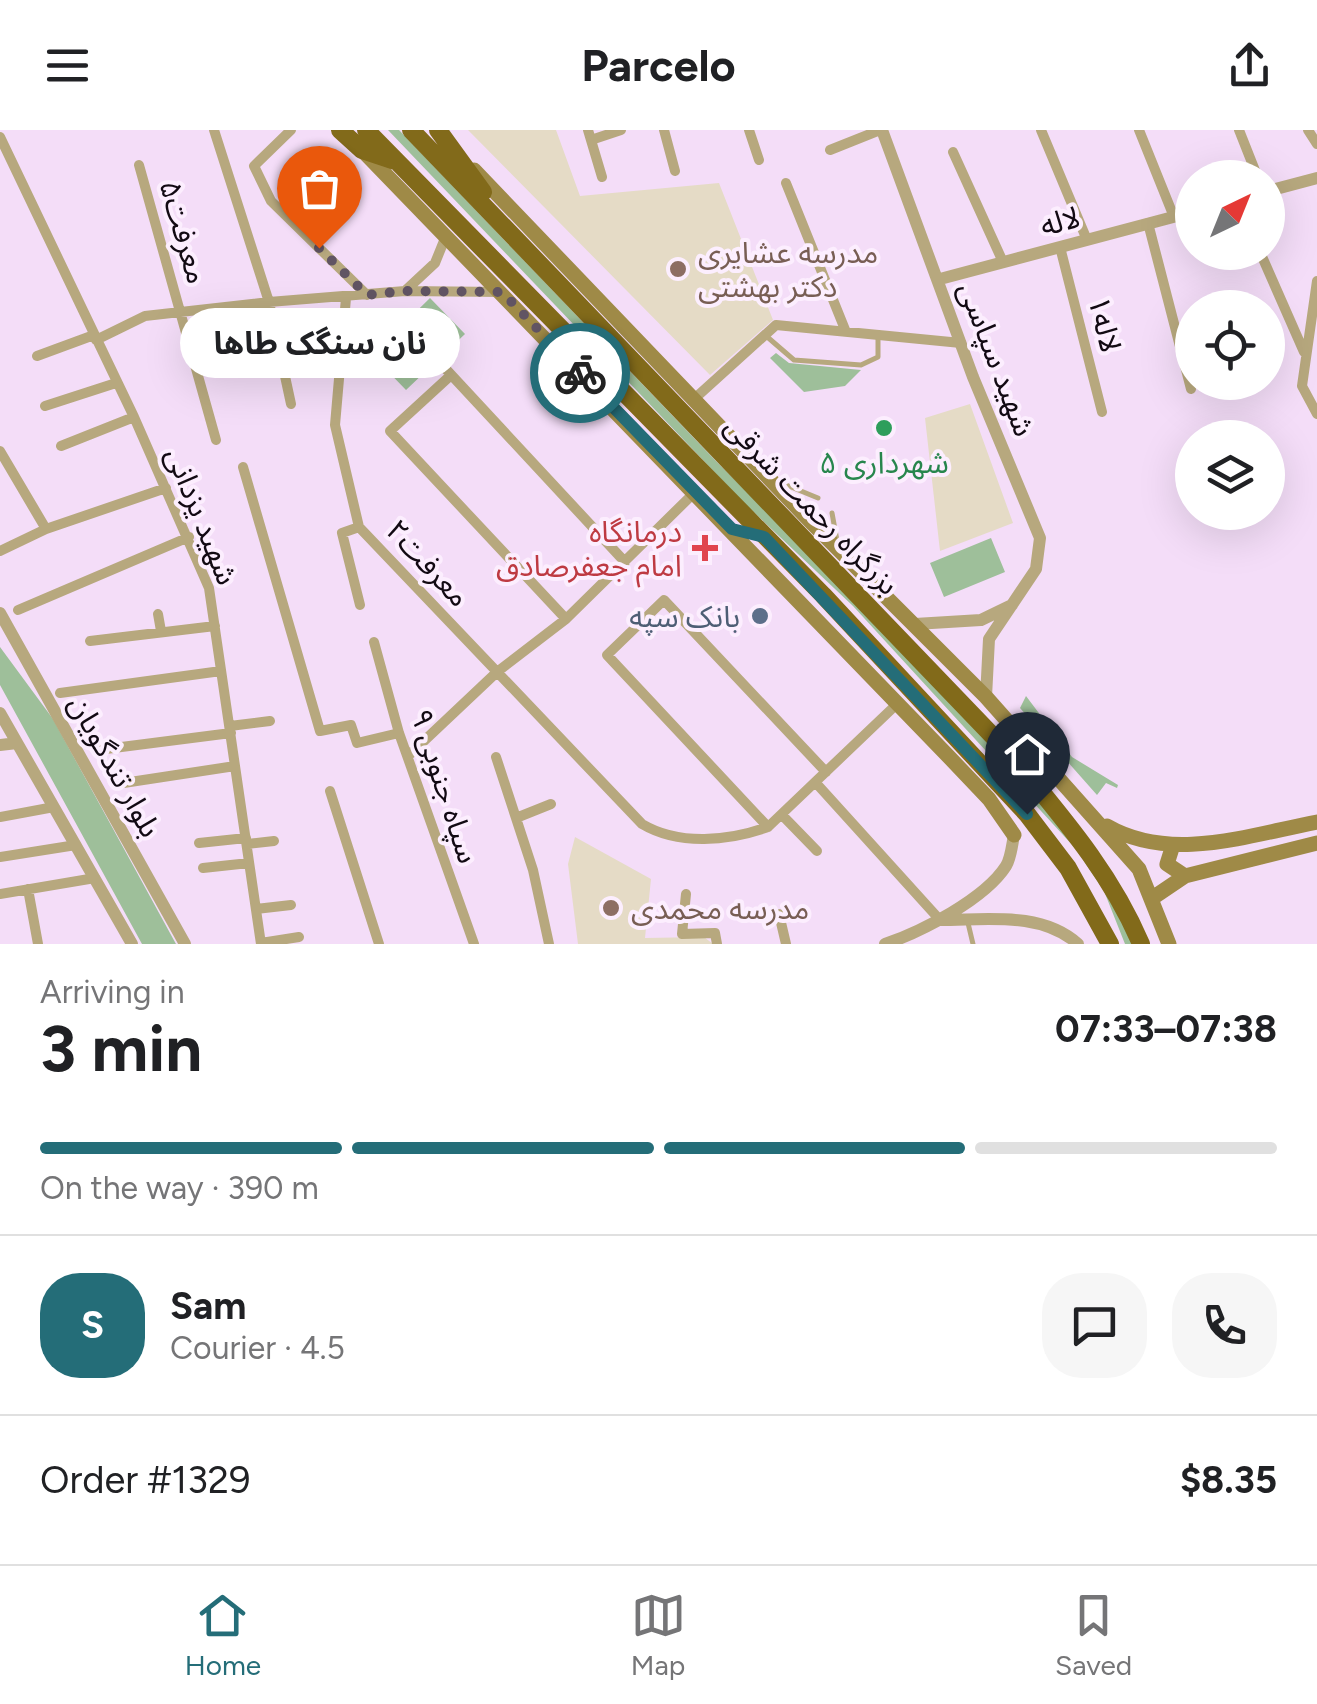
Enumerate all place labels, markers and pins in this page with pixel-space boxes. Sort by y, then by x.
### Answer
pin [277,146,362,249]
place label: مدرسه عشایری دکتر بهشتی [698,234,878,305]
marker: مدرسه عشایری دکتر بهشتی [667,258,689,280]
callout: نان سنگک طاها [179,308,459,378]
marker: شهرداری ۵ [873,417,895,439]
place label: شهرداری ۵ [819,444,949,481]
place label: درمانگاه امام جعفرصادق [496,513,682,588]
marker: درمانگاه امام جعفرصادق [692,535,718,561]
place label: بانک سپه [629,598,740,636]
marker: بانک سپه [749,605,771,627]
pin [985,712,1070,815]
place label: مدرسه محمدی [631,890,809,927]
marker: مدرسه محمدی [600,897,622,919]

